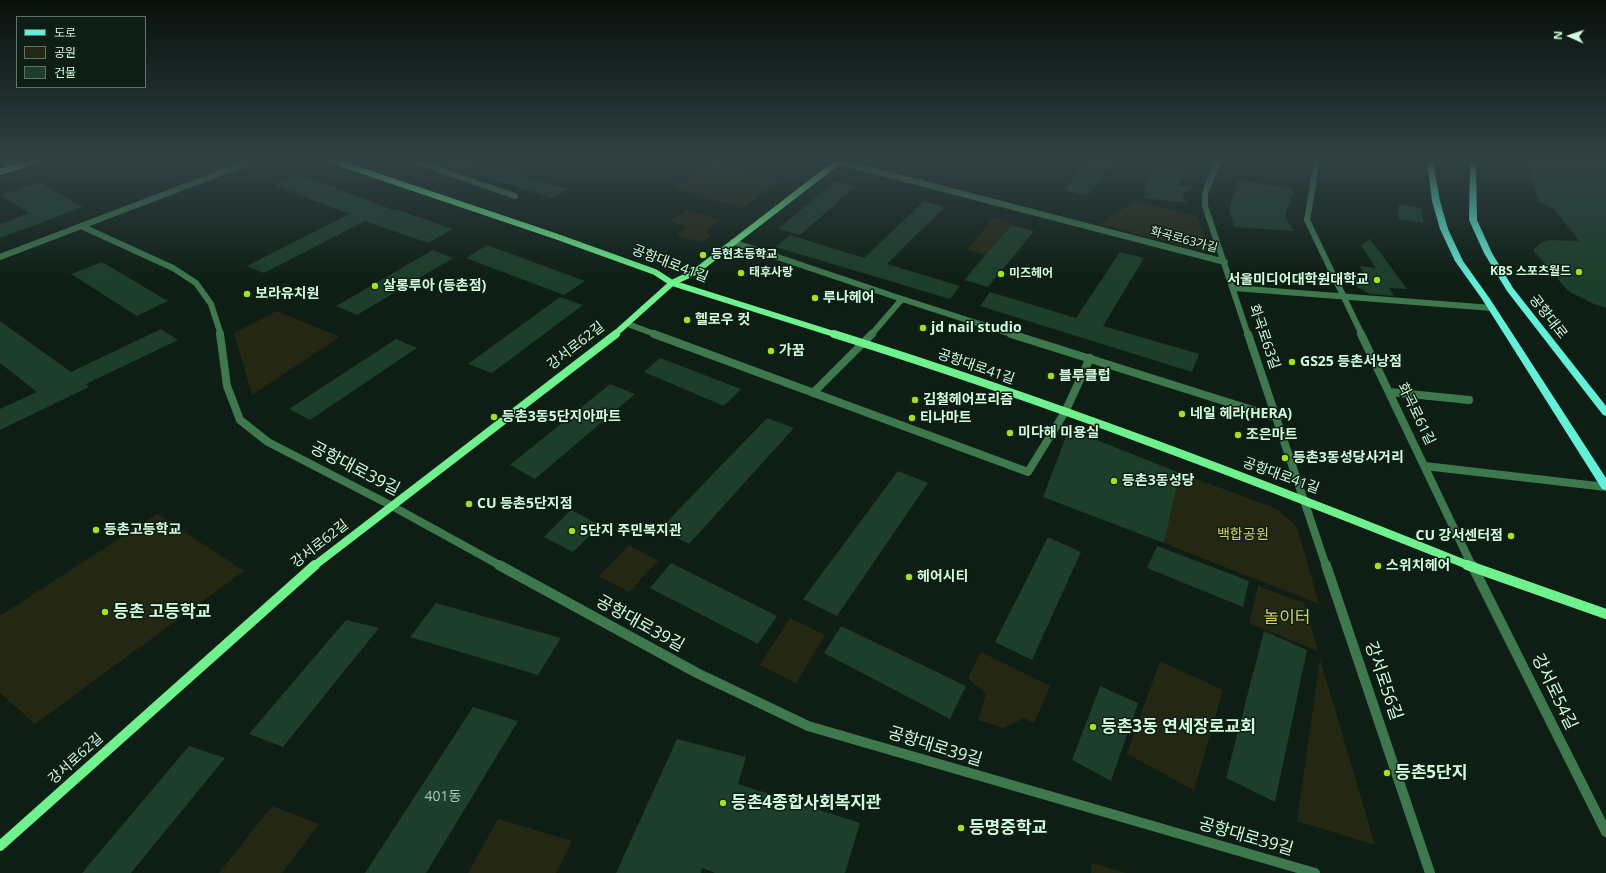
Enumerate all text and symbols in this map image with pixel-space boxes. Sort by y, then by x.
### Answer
legend [16,16,146,88]
north arrow [1550,16,1590,56]
text: 도로 [54,24,76,41]
text: N [1550,30,1565,40]
text: 공원 [54,44,76,61]
text: 건물 [54,64,76,81]
street label: 화곡로63가길 [1149,224,1219,256]
street label: 공항대로41길 [629,242,711,286]
place label: 등현초등학교 [711,248,777,262]
marker: 등현초등학교 [698,250,708,260]
place label: KBS 스포츠월드 [1490,265,1571,279]
place label: 태후사랑 [749,266,793,280]
place label: 미즈헤어 [1009,267,1053,281]
marker: KBS 스포츠월드 [1574,267,1584,277]
marker: 태후사랑 [736,268,746,278]
marker: 미즈헤어 [996,269,1006,279]
place label: 서울미디어대학원대학교 [1227,272,1369,288]
marker: 서울미디어대학원대학교 [1372,275,1382,285]
place label: 살롱루아 (등촌점) [383,278,486,294]
marker: 살롱루아 (등촌점) [370,281,380,291]
place label: 보라유치원 [255,286,319,302]
marker: 보라유치원 [242,289,252,299]
place label: 루나헤어 [823,290,875,306]
street label: 공항대로 [1526,292,1570,342]
marker: 루나헤어 [810,293,820,303]
street label: 화곡로63길 [1245,302,1283,372]
place label: 헬로우 컷 [695,312,750,328]
marker: 헬로우 컷 [682,315,692,325]
street label: 강서로62길 [544,319,608,373]
place label: jd nail studio [931,320,1022,336]
marker: jd nail studio [918,323,928,333]
place label: 가꿈 [779,343,805,359]
marker: 가꿈 [766,346,776,356]
street label: 공항대로41길 [935,346,1017,388]
place label: GS25 등촌서낭점 [1300,354,1402,370]
marker: GS25 등촌서낭점 [1287,357,1297,367]
place label: 블루클럽 [1059,368,1111,384]
marker: 블루클럽 [1046,371,1056,381]
street label: 화곡로61길 [1394,380,1438,448]
place label: 김철헤어프리즘 [923,392,1013,408]
marker: 김철헤어프리즘 [910,395,920,405]
place label: 네일 헤라(HERA) [1190,406,1292,422]
place label: 등촌3동5단지아파트 [502,409,621,425]
marker: 네일 헤라(HERA) [1177,409,1187,419]
place label: 티나마트 [920,410,972,426]
marker: 등촌3동5단지아파트 [489,412,499,422]
marker: 티나마트 [907,413,917,423]
place label: 미다해 미용실 [1018,425,1099,441]
place label: 조은마트 [1246,427,1298,443]
marker: 미다해 미용실 [1005,428,1015,438]
marker: 조은마트 [1233,430,1243,440]
street label: 공항대로39길 [307,438,403,500]
place label: 등촌3동성당사거리 [1293,450,1404,466]
marker: 등촌3동성당사거리 [1280,453,1290,463]
street label: 공항대로41길 [1240,454,1322,498]
place label: 등촌3동성당 [1122,473,1194,489]
marker: 등촌3동성당 [1109,476,1119,486]
place label: CU 등촌5단지점 [477,496,573,512]
marker: CU 등촌5단지점 [464,499,474,509]
street label: 강서로62길 [288,517,352,571]
place label: 등촌고등학교 [104,522,181,538]
place label: 5단지 주민복지관 [580,523,682,539]
marker: 등촌고등학교 [91,525,101,535]
marker: 5단지 주민복지관 [567,526,577,536]
park label: 백합공원 [1217,527,1269,543]
place label: CU 강서센터점 [1415,528,1503,544]
marker: CU 강서센터점 [1506,531,1516,541]
place label: 스위치헤어 [1386,558,1450,574]
marker: 스위치헤어 [1373,561,1383,571]
place label: 헤어시티 [917,569,969,585]
marker: 헤어시티 [904,572,914,582]
street label: 공항대로39길 [592,591,688,657]
place label: 등촌 고등학교 [113,602,211,622]
marker: 등촌 고등학교 [100,607,110,617]
park label: 놀이터 [1264,608,1310,628]
street label: 강서로56길 [1360,639,1406,723]
street label: 강서로54길 [1527,651,1581,733]
place label: 등촌3동 연세장로교회 [1101,717,1256,737]
marker: 등촌3동 연세장로교회 [1088,722,1098,732]
street label: 공항대로39길 [885,723,985,771]
street label: 강서로62길 [45,730,107,788]
place label: 등촌5단지 [1395,763,1467,783]
marker: 등촌5단지 [1382,768,1392,778]
house number: 401동 [425,789,461,805]
place label: 등촌4종합사회복지관 [731,793,881,813]
marker: 등촌4종합사회복지관 [718,798,728,808]
street label: 공항대로39길 [1196,814,1296,860]
place label: 등명중학교 [969,818,1047,838]
marker: 등명중학교 [956,823,966,833]

